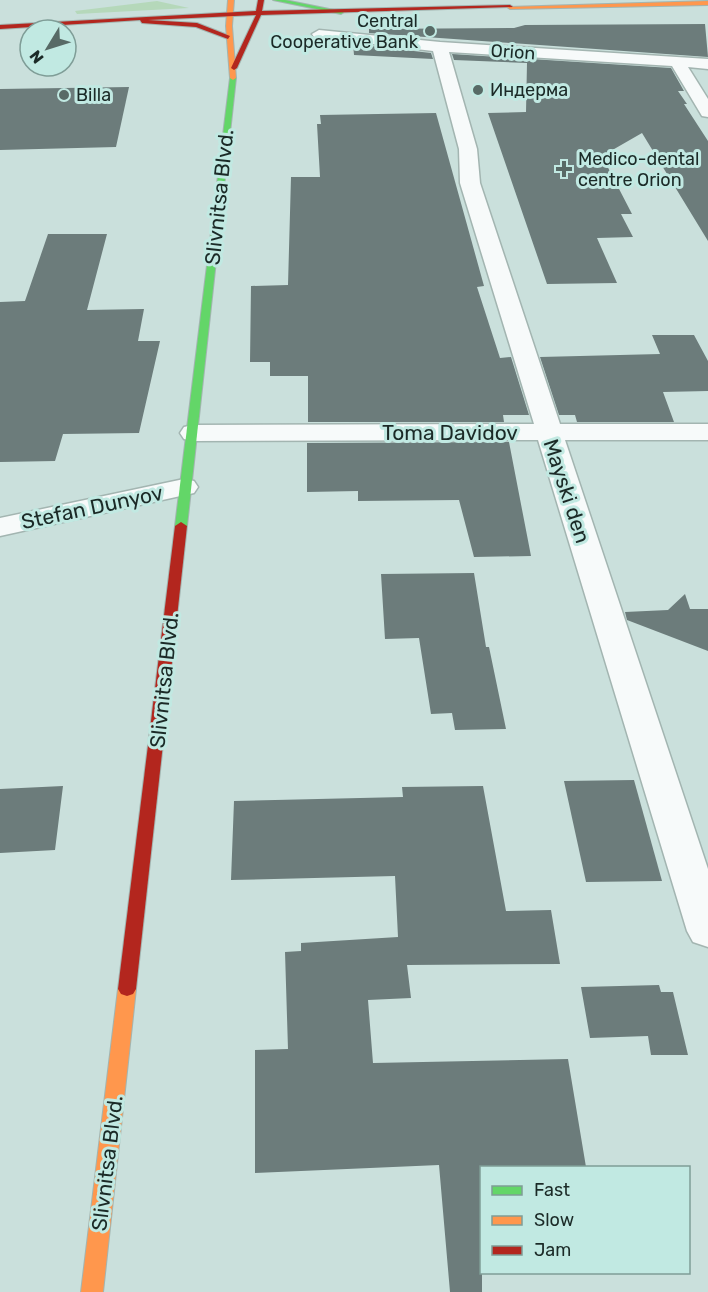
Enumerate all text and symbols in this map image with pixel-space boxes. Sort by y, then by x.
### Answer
place label: Central Cooperative Bank [270,10,419,53]
north arrow [18,18,78,78]
marker: Central Cooperative Bank [423,24,437,38]
street label: Orion [490,39,536,65]
text: N [26,47,48,67]
place label: Индерма [490,79,568,101]
marker: Индерма [471,83,485,97]
place label: Billa [76,84,111,106]
marker: Billa [57,88,71,102]
street label: Slivnitsa Blvd. [199,128,239,266]
place label: Medico-dental centre Orion [578,148,699,191]
marker: Medico-dental centre Orion [555,160,573,178]
street label: Toma Davidov [382,420,518,445]
street label: Mayski den [538,436,596,546]
street label: Stefan Dunyov [19,480,165,534]
street label: Slivnitsa Blvd. [144,611,184,749]
street label: Slivnitsa Blvd. [86,1094,128,1232]
legend [480,1166,690,1274]
text: Fast [534,1179,570,1201]
text: Slow [534,1209,574,1231]
text: Jam [534,1239,571,1261]

